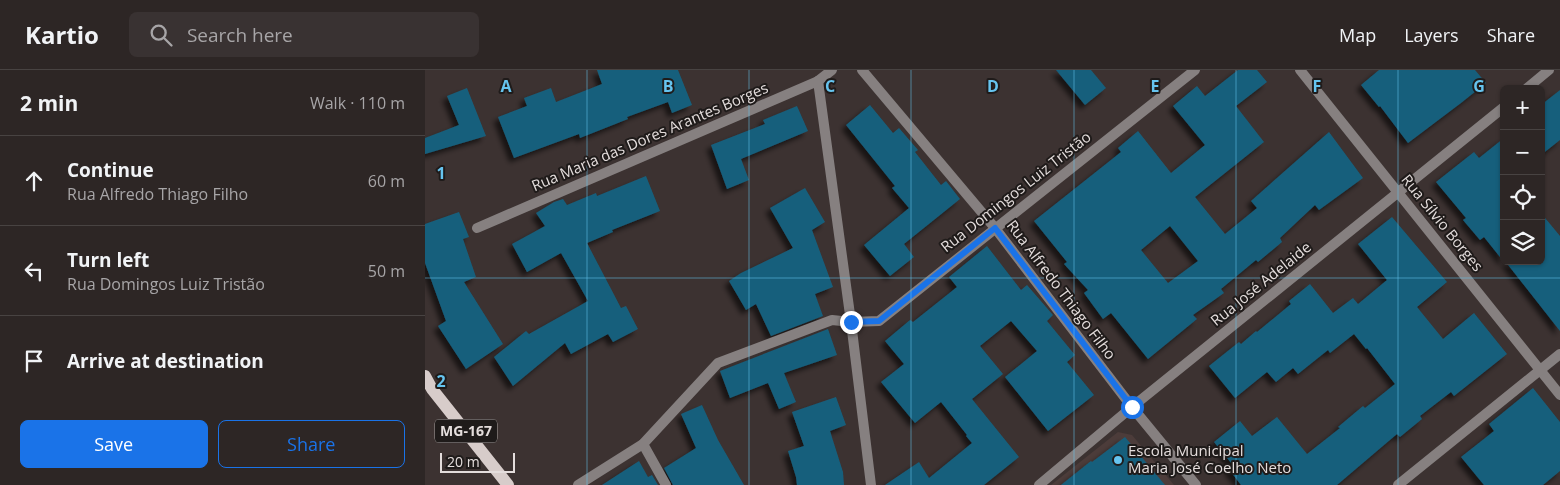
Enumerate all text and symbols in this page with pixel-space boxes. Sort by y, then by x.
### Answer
search box [129,12,479,57]
text: Kartio [25,18,99,51]
icon: search [147,21,175,49]
text: Search here [187,22,293,48]
text: Map [1339,23,1376,47]
text: Layers [1404,23,1459,47]
text: Share [1487,23,1535,47]
text: A [500,75,512,97]
text: C [825,75,835,97]
text: D [987,75,999,97]
text: E [1151,75,1160,97]
text: F [1313,75,1321,97]
text: G [1473,75,1485,97]
street label: Rua Maria das Dores Arantes Borges [529,79,771,195]
map controls [1500,85,1545,265]
button: + [1500,85,1545,130]
text: 2 min [20,89,78,117]
text: Walk · 110 m [310,92,405,114]
street label: Rua Domingos Luiz Tristão [936,126,1095,256]
button: − [1500,130,1545,175]
text: Continue [67,157,154,183]
text: 1 [436,162,446,184]
icon: ahead [20,167,48,195]
text: 60 m [368,170,405,192]
street label: Rua Sílvio Borges [1397,170,1488,275]
button: locate [1500,175,1545,220]
text: Rua Alfredo Thiago Filho [67,183,248,205]
street label: Rua Alfredo Thiago Filho [1003,216,1121,363]
button: layers [1500,220,1545,265]
street label: Rua José Adelaide [1206,236,1315,330]
text: Turn left [67,247,149,273]
icon: left [20,257,48,285]
text: 50 m [368,260,405,282]
text: Rua Domingos Luiz Tristão [67,273,265,295]
route end [840,311,863,334]
icon: arrive [20,347,48,375]
text: Arrive at destination [67,348,264,374]
text: 2 [436,370,446,392]
route start [1121,396,1144,419]
button: Save [20,420,208,468]
button: Share [218,420,405,468]
road number: MG-167 [435,420,497,442]
place label: Escola Municipal Maria José Coelho Neto [1128,440,1291,477]
scale bar [440,450,515,473]
text: 20 m [447,452,480,471]
marker: Escola Municipal Maria José Coelho Neto [1112,454,1124,466]

